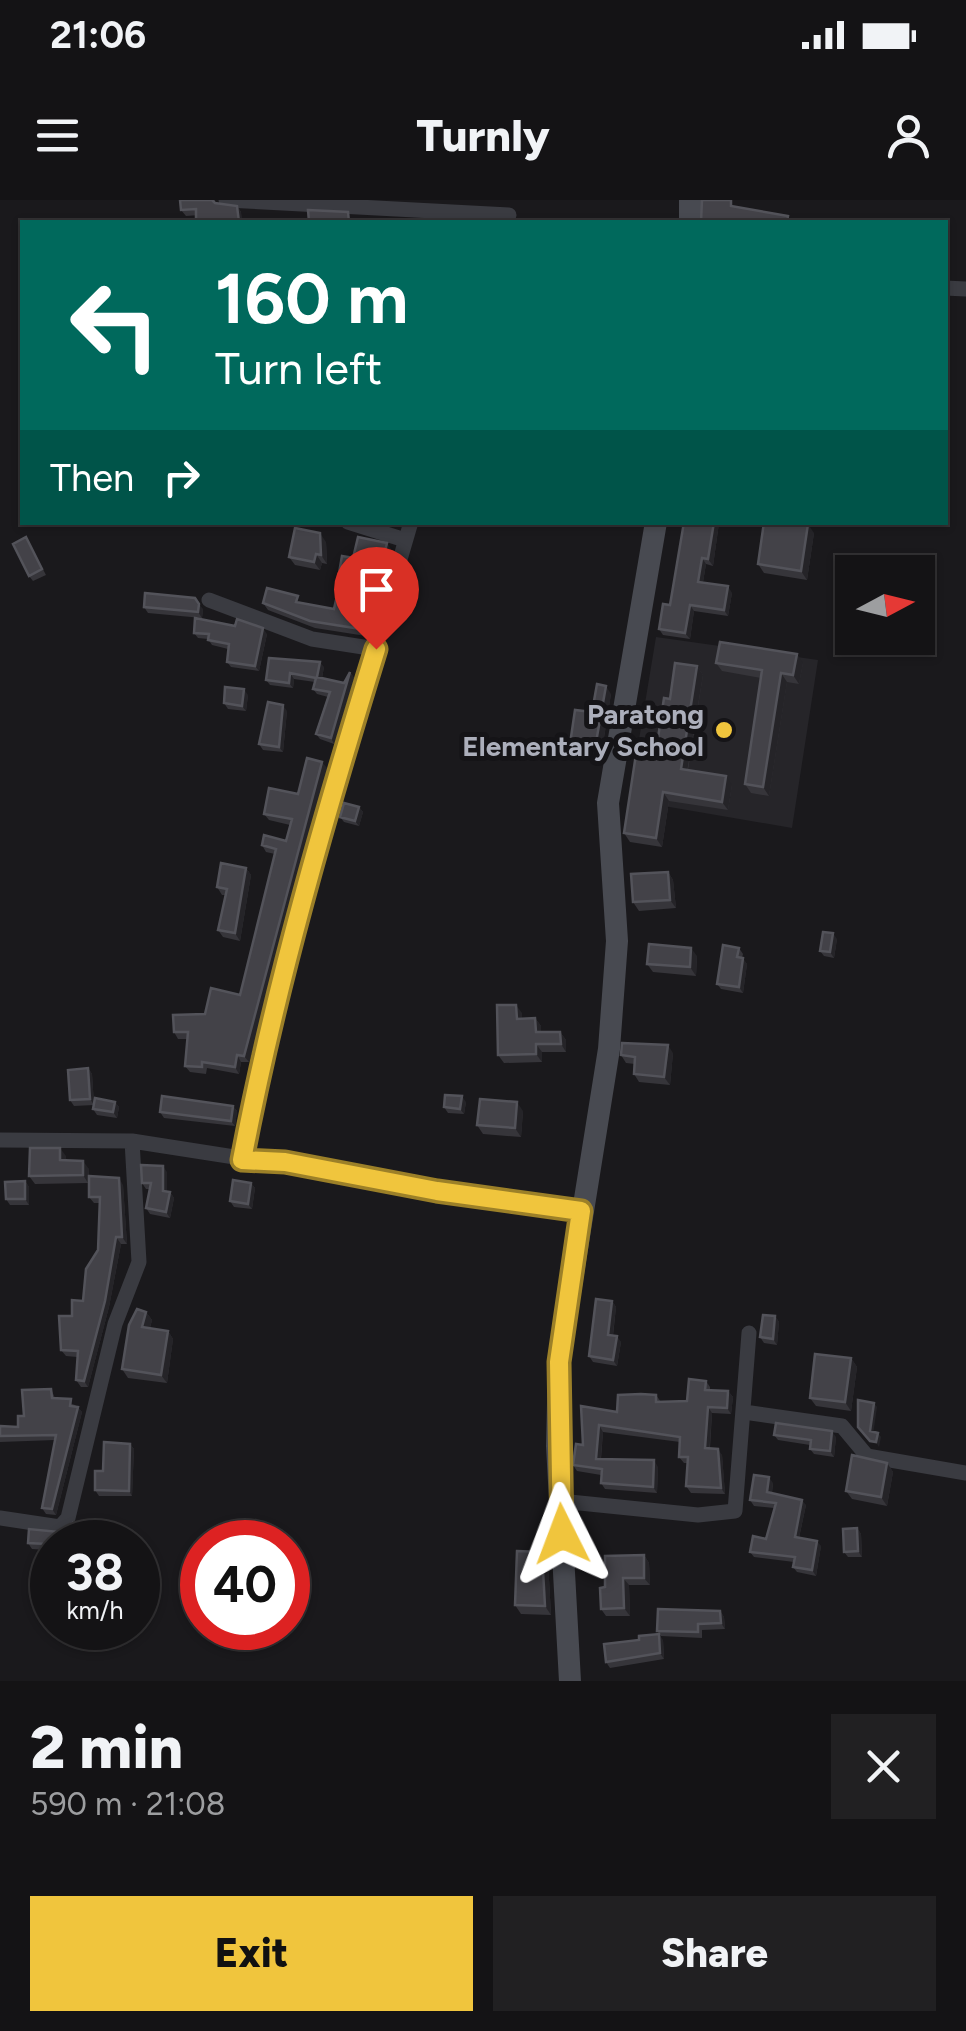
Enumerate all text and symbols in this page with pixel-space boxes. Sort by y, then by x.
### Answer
text: 21:06 [50,12,146,58]
icon: menu [30,108,85,163]
text: Turnly [416,108,550,162]
icon: person [881,108,936,163]
text: 160 m [215,256,408,341]
icon: left [50,260,180,390]
text: Turn left [215,341,382,395]
icon: right [154,450,209,505]
text: Then [50,455,134,501]
pin [334,547,419,650]
north arrow [835,555,935,655]
map controls [835,555,935,655]
icon: arrive [349,562,404,617]
place label: Paratong Elementary School [462,697,704,763]
marker: Paratong Elementary School [713,719,735,741]
position arrow [510,1482,614,1586]
speed limit sign: 40 [180,1520,310,1650]
text: 38 [66,1542,124,1603]
text: km/h [66,1595,124,1625]
text: 2 min [30,1711,183,1783]
button: close [831,1714,936,1819]
text: 590 m · 21:08 [30,1785,225,1823]
button: Exit [30,1896,473,2011]
button: Share [493,1896,936,2011]

